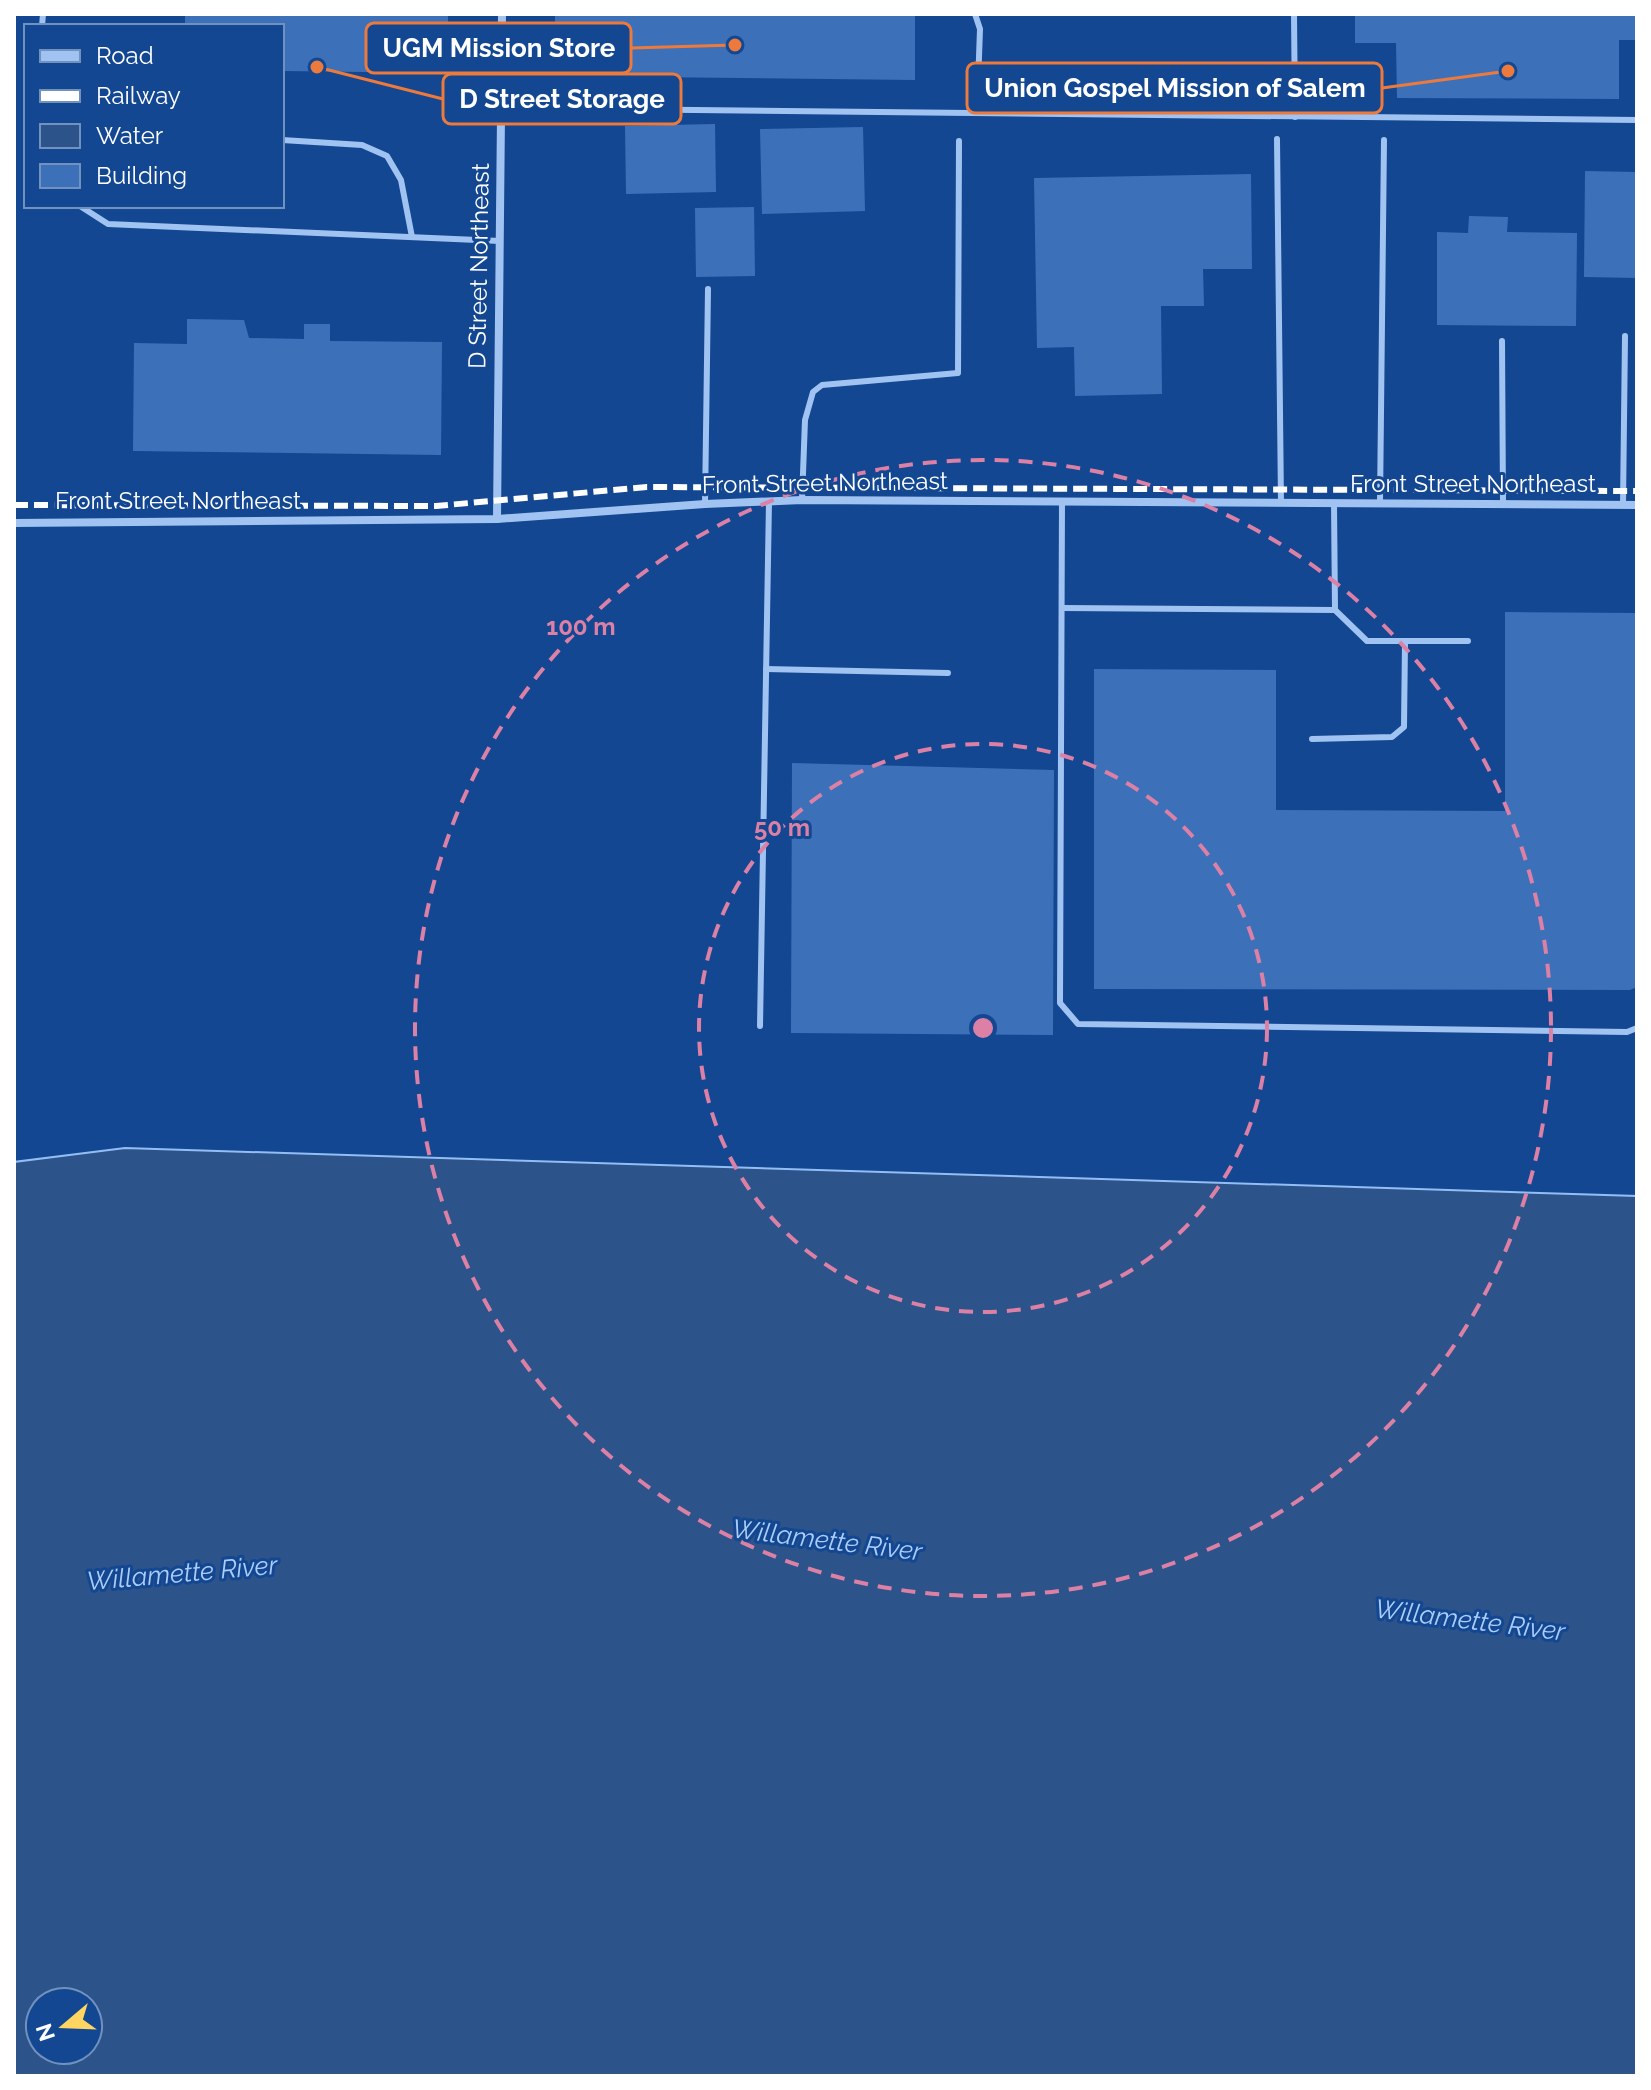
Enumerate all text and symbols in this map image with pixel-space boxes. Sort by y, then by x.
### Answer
callout: UGM Mission Store [366,23,631,73]
legend [24,24,284,208]
text: UGM Mission Store [383,33,616,63]
text: Road [96,41,154,70]
callout: Union Gospel Mission of Salem [967,63,1382,113]
text: Union Gospel Mission of Salem [984,73,1366,103]
callout: D Street Storage [443,74,681,124]
text: Railway [96,81,181,110]
text: D Street Storage [459,84,665,114]
text: Water [96,121,164,150]
text: Building [96,161,187,190]
street label: D Street Northeast [462,163,495,369]
street label: Front Street Northeast [702,466,948,499]
street label: Front Street Northeast [1350,469,1596,498]
street label: Front Street Northeast [55,486,301,515]
text: 100 m [546,612,616,641]
text: 50 m [754,813,810,842]
centre of rings [969,1014,997,1042]
water label: Willamette River [730,1513,925,1567]
water label: Willamette River [85,1550,280,1596]
water label: Willamette River [1373,1593,1568,1647]
north arrow [24,1986,104,2066]
text: N [30,2020,60,2045]

